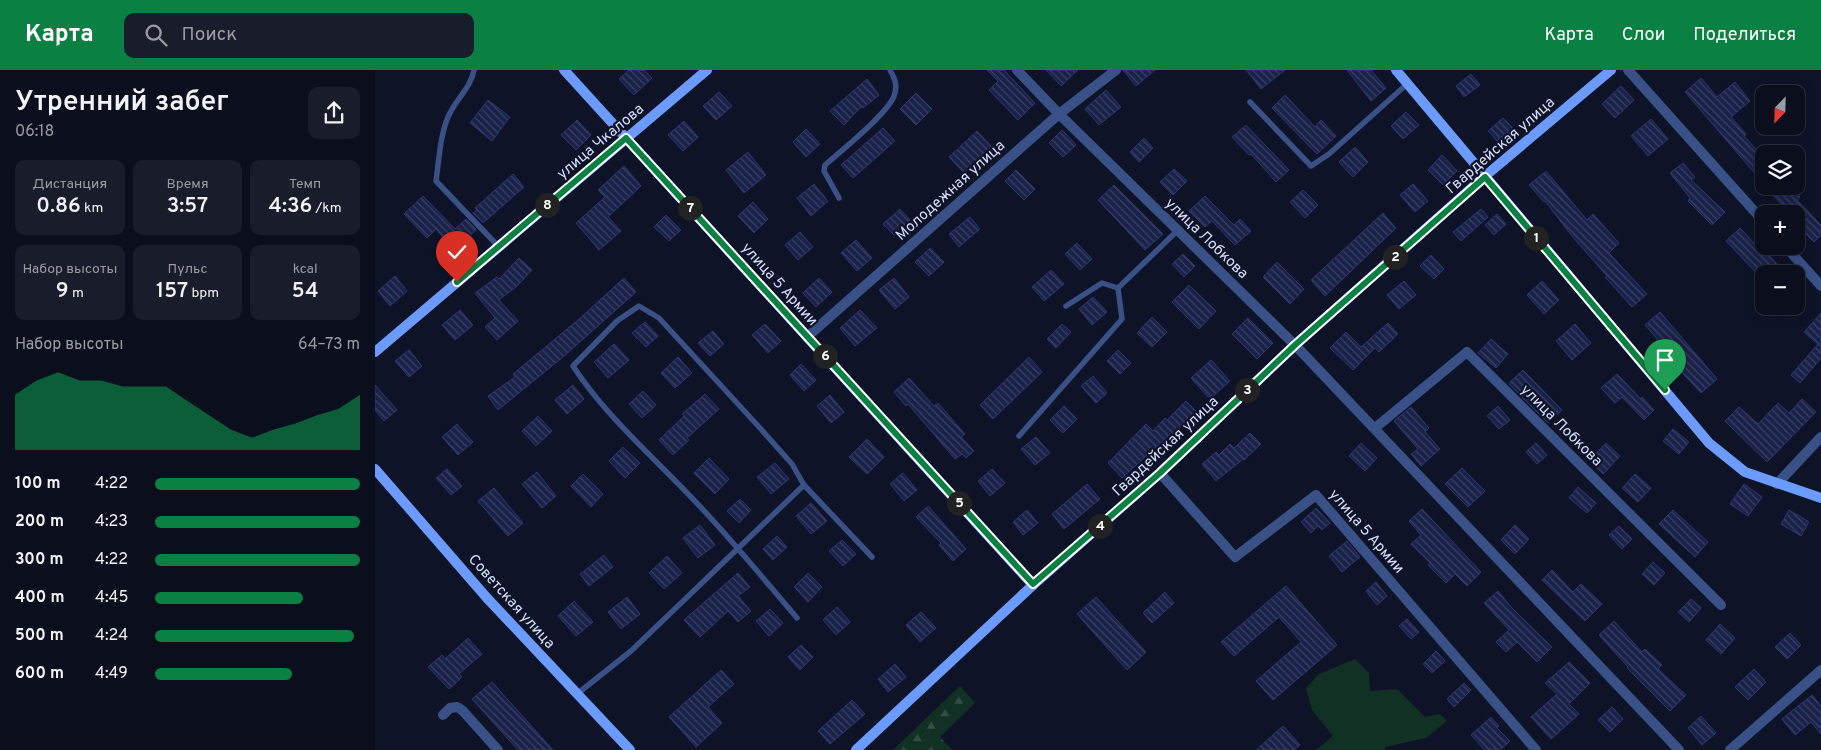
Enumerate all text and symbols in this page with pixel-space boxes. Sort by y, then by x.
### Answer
search box [124,13,474,58]
text: Карта [25,20,94,50]
icon: search [142,21,170,49]
text: Поиск [182,23,237,47]
text: Карта [1544,24,1594,47]
text: Слои [1622,24,1665,47]
text: Поделиться [1693,24,1796,47]
text: Утренний забег [15,85,229,121]
north arrow [1755,85,1805,135]
map controls [1755,85,1805,315]
button: share [308,87,360,139]
street label: Гвардейская улица [1443,94,1559,199]
street label: улица Чкалова [554,100,648,184]
text: 06:18 [15,122,54,142]
street label: Молодежная улица [892,137,1010,245]
button: layers [1755,145,1805,195]
text: Дистанция [33,176,107,193]
text: Время [166,176,209,193]
text: Темп [289,176,321,193]
pin: 8 [535,192,559,218]
text: 0.86 [36,193,81,220]
text: 3:57 [167,193,208,220]
text: 4:36 [269,193,312,220]
street label: улица Лобкова [1160,195,1252,284]
pin: 7 [677,196,703,220]
text: 8 [543,197,552,214]
text: km [81,200,103,217]
text: /km [312,200,342,217]
text: 7 [687,200,694,217]
button: + [1755,205,1805,255]
pin: 1 [1523,226,1549,250]
text: 1 [1534,230,1539,247]
pin [436,231,478,282]
icon: check [443,238,471,266]
street label: улица 5 Армии [736,239,821,331]
pin: 2 [1383,244,1407,270]
text: 2 [1391,249,1400,266]
text: Набор высоты [22,261,117,278]
text: Пульс [168,261,207,278]
text: kcal [293,261,318,278]
button: − [1755,265,1805,315]
text: 9 [56,278,69,305]
text: 157 [156,278,188,305]
text: 54 [292,278,318,305]
text: m [69,285,84,302]
text: bpm [188,285,219,302]
text: Набор высоты [15,335,123,355]
text: 64–73 m [298,335,360,355]
pin [1644,339,1686,390]
pin: 6 [813,344,837,368]
icon: arrive [1651,346,1679,374]
text: 6 [821,348,830,365]
pin: 3 [1235,378,1259,402]
street label: улица Лобкова [1516,381,1606,471]
text: 3 [1243,382,1252,399]
street label: Гвардейская улица [1109,393,1223,501]
text: 100 m [15,474,61,494]
text: 4:22 [95,474,128,494]
street label: улица 5 Армии [1324,486,1408,578]
pin: 5 [947,490,971,516]
text: 5 [955,495,964,512]
text: 200 m [15,512,64,532]
text: 4:23 [95,512,128,532]
pin: 4 [1087,514,1113,538]
text: 4 [1096,518,1105,535]
text: 300 m [15,550,63,570]
text: 4:22 [95,550,128,570]
street label: Советская улица [463,551,558,653]
text: 400 m [15,588,64,608]
text: 4:45 [95,588,128,608]
text: 500 m [15,626,64,646]
text: 4:24 [95,626,128,646]
text: 600 m [15,664,64,684]
text: 4:49 [95,664,128,684]

